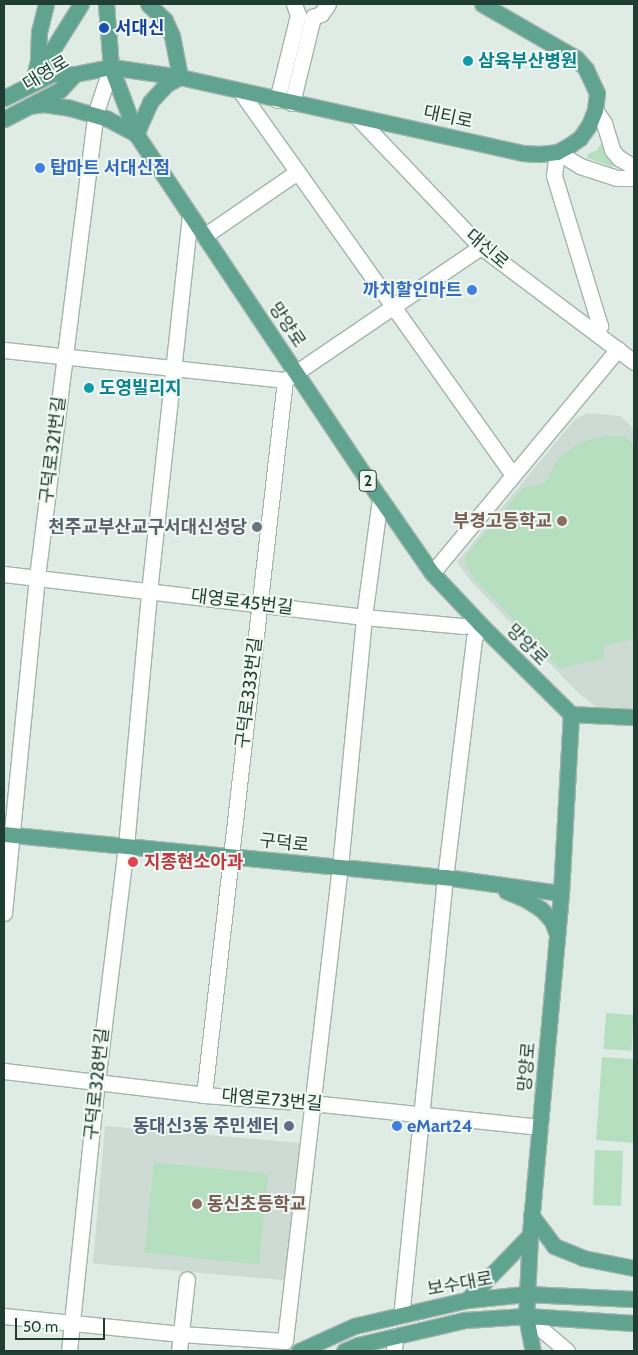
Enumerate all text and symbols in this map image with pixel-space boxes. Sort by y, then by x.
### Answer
place label: 서대신 [115,17,165,39]
marker: 서대신 [97,21,111,35]
place label: 삼육부산병원 [478,50,577,72]
street label: 대영로 [19,51,73,95]
marker: 삼육부산병원 [462,55,474,67]
street label: 대티로 [421,101,475,133]
place label: 탑마트 서대신점 [50,157,170,179]
marker: 탑마트 서대신점 [34,162,46,174]
street label: 대신로 [461,225,513,273]
place label: 까치할인마트 [363,279,462,301]
marker: 까치할인마트 [466,284,478,296]
street label: 망양로 [264,298,310,352]
place label: 도영빌리지 [99,377,182,399]
marker: 도영빌리지 [83,382,95,394]
street label: 구덕로321번길 [36,395,70,505]
road number: 2 [358,468,378,494]
place label: 부경고등학교 [453,510,552,532]
marker: 부경고등학교 [556,515,568,527]
place label: 천주교부산교구서대신성당 [48,516,247,538]
marker: 천주교부산교구서대신성당 [251,521,263,533]
street label: 대영로45번길 [190,585,294,619]
street label: 망양로 [502,620,552,670]
street label: 구덕로333번길 [231,636,267,750]
street label: 구덕로 [258,830,310,856]
place label: 지종현소아과 [144,851,243,873]
marker: 지종현소아과 [126,855,140,869]
street label: 구덕로328번길 [80,1027,114,1141]
street label: 망양로 [514,1041,540,1093]
street label: 대영로73번길 [220,1085,324,1115]
place label: 동대신3동 주민센터 [133,1115,279,1137]
place label: eMart24 [407,1115,473,1137]
marker: 동대신3동 주민센터 [283,1120,295,1132]
marker: eMart24 [391,1120,403,1132]
place label: 동신초등학교 [207,1193,306,1215]
marker: 동신초등학교 [191,1198,203,1210]
street label: 보수대로 [426,1268,494,1300]
scale bar [18,1308,108,1340]
text: 50 m [23,1318,58,1336]

